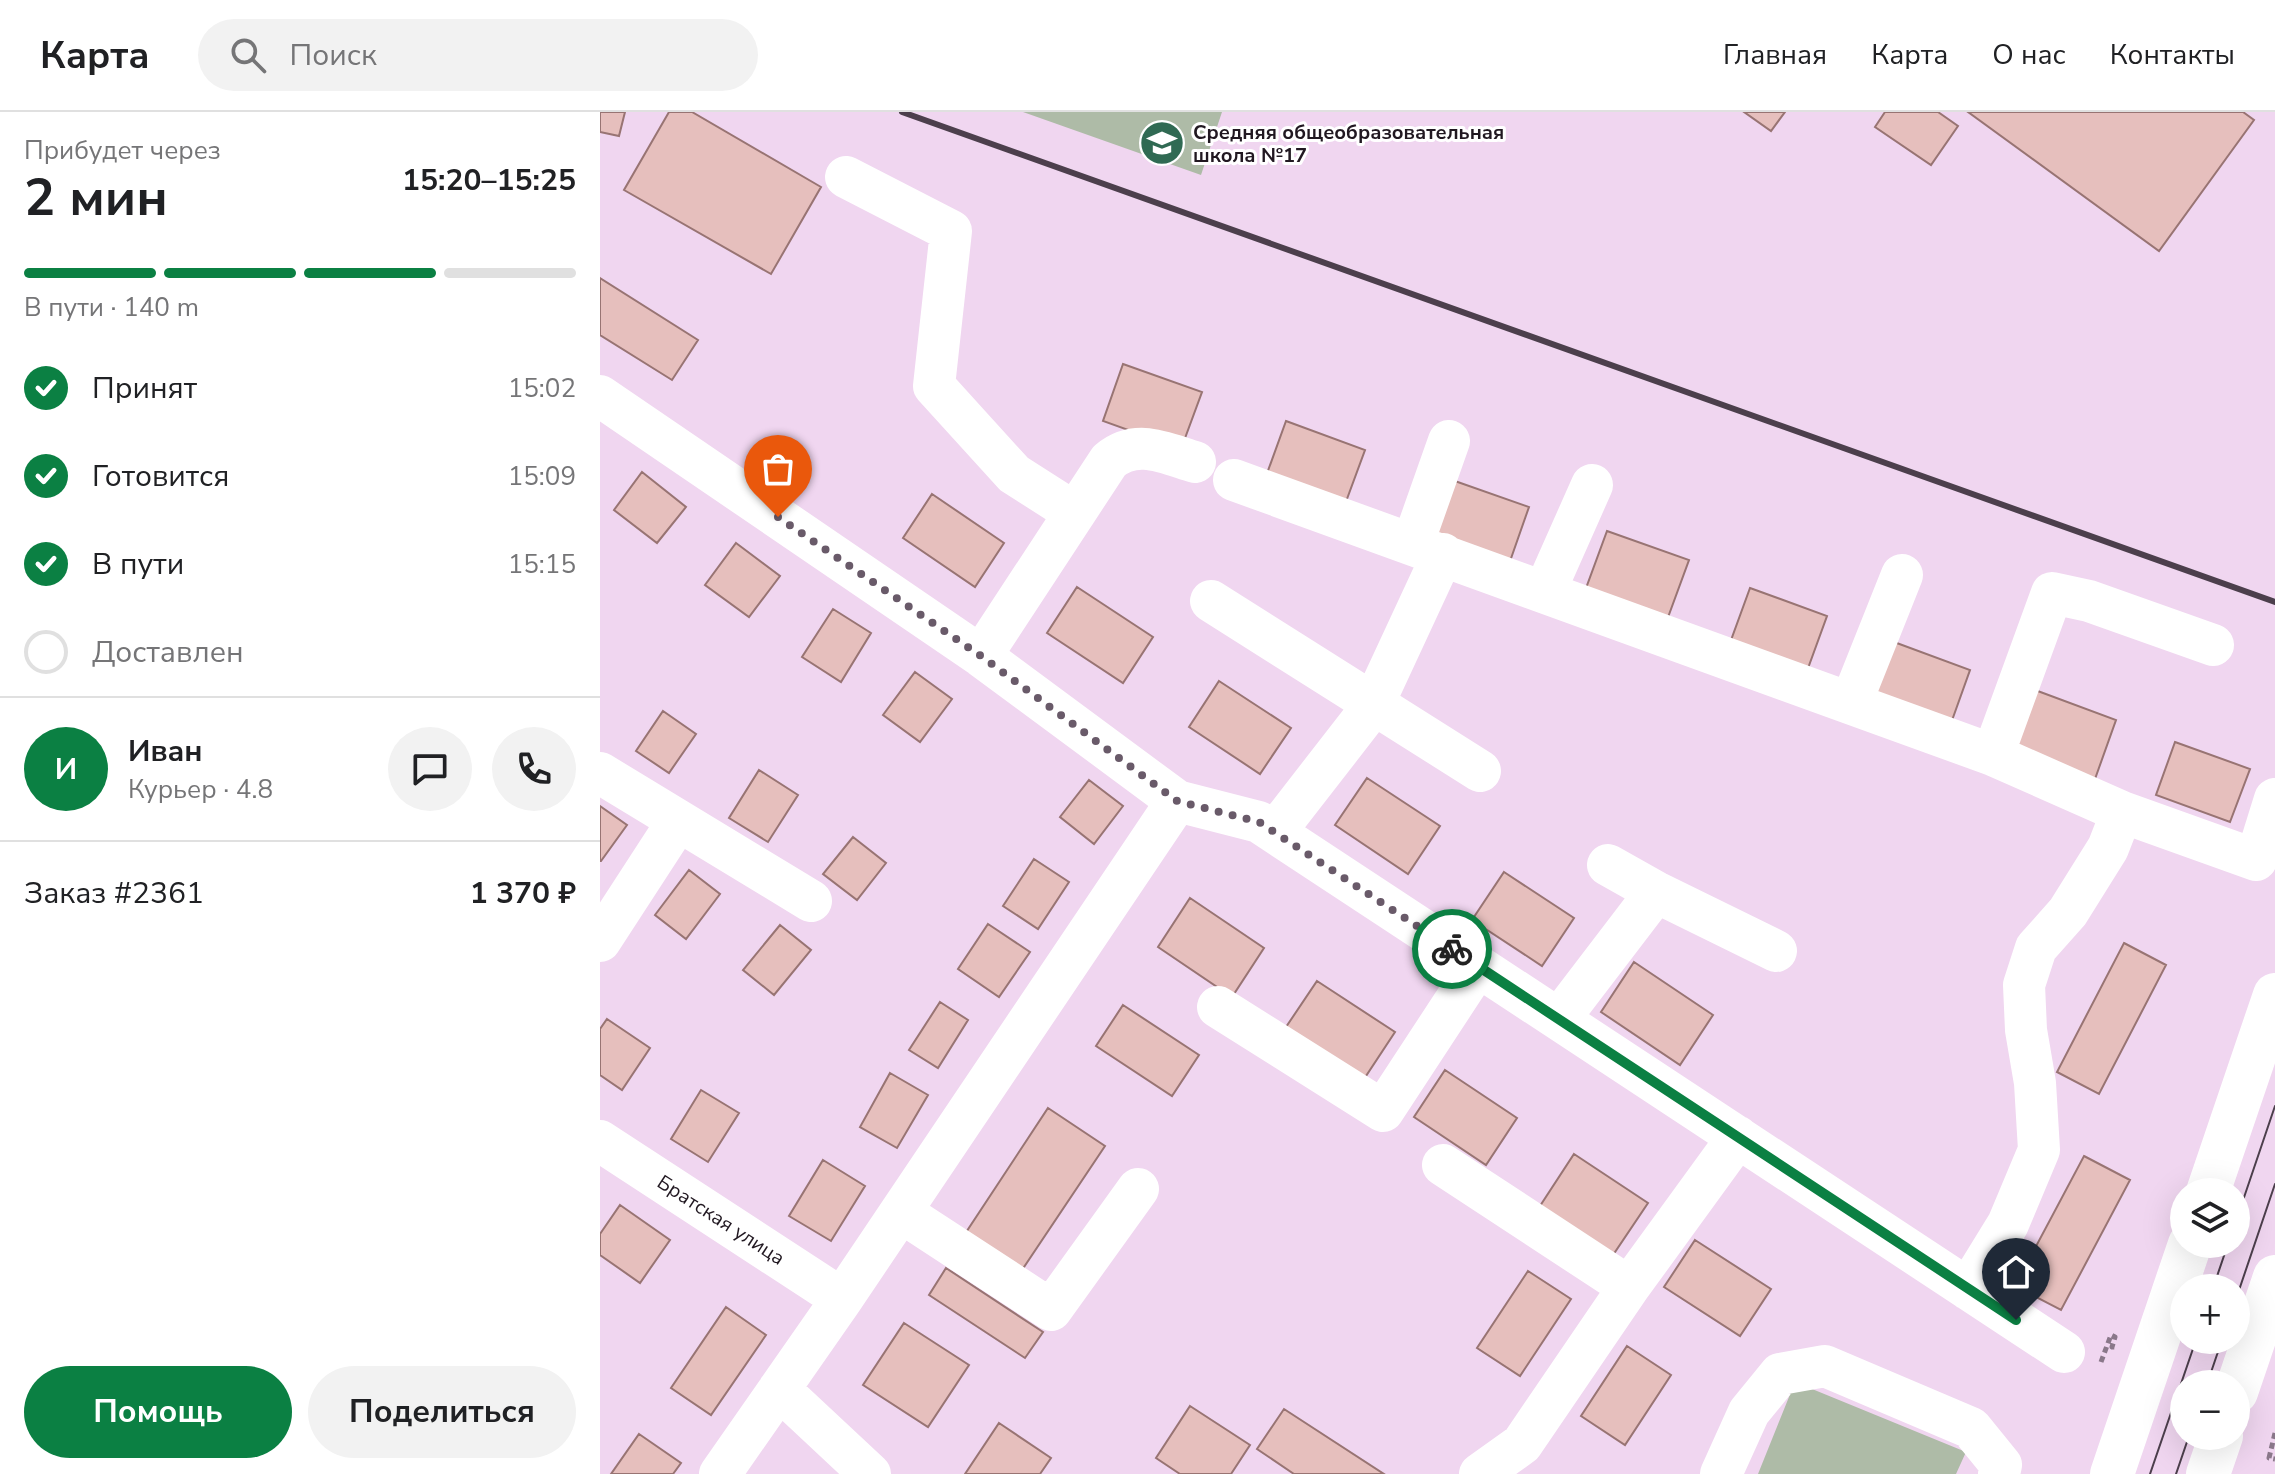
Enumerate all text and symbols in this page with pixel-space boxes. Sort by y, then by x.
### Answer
search box [198,19,758,91]
text: Карта [40,30,150,81]
icon: search [226,33,270,77]
text: Поиск [290,35,377,76]
text: Главная [1723,36,1827,74]
text: Карта [1871,36,1948,74]
text: О нас [1992,36,2066,74]
text: Контакты [2110,36,2235,74]
school or university icon: Средняя общеобразовательная школа №17 [1138,119,1186,167]
place label: Средняя общеобразовательная школа №17 [1193,119,1504,169]
text: Прибудет через [24,133,221,168]
text: 15:20–15:25 [402,160,576,201]
text: 2 мин [24,162,168,233]
text: В пути · 140 m [24,290,199,325]
icon: check [24,366,68,410]
text: Принят [92,368,197,409]
text: 15:02 [508,371,576,406]
pin [744,435,812,517]
icon: bag [756,447,800,491]
icon: check [24,454,68,498]
text: Готовится [92,456,229,497]
text: 15:09 [508,459,576,494]
icon: check [24,542,68,586]
text: В пути [92,544,184,585]
text: 15:15 [508,547,576,582]
text: Доставлен [92,632,244,673]
button: chat [388,727,472,811]
button: phone [492,727,576,811]
text: Иван [128,731,203,772]
text: И [55,749,77,790]
text: Курьер · 4.8 [128,772,273,807]
text: Заказ #2361 [24,873,204,914]
text: 1 370 ₽ [470,873,576,914]
courier [1412,909,1492,989]
icon: bike [1430,927,1474,971]
street label: Братская улица [652,1169,790,1271]
map controls [2170,1178,2250,1450]
button: layers [2170,1178,2250,1258]
pin [1982,1238,2050,1320]
icon: home [1994,1250,2038,1294]
button: + [2170,1274,2250,1354]
button: Помощь [24,1366,292,1458]
button: Поделиться [308,1366,576,1458]
button: − [2170,1370,2250,1450]

